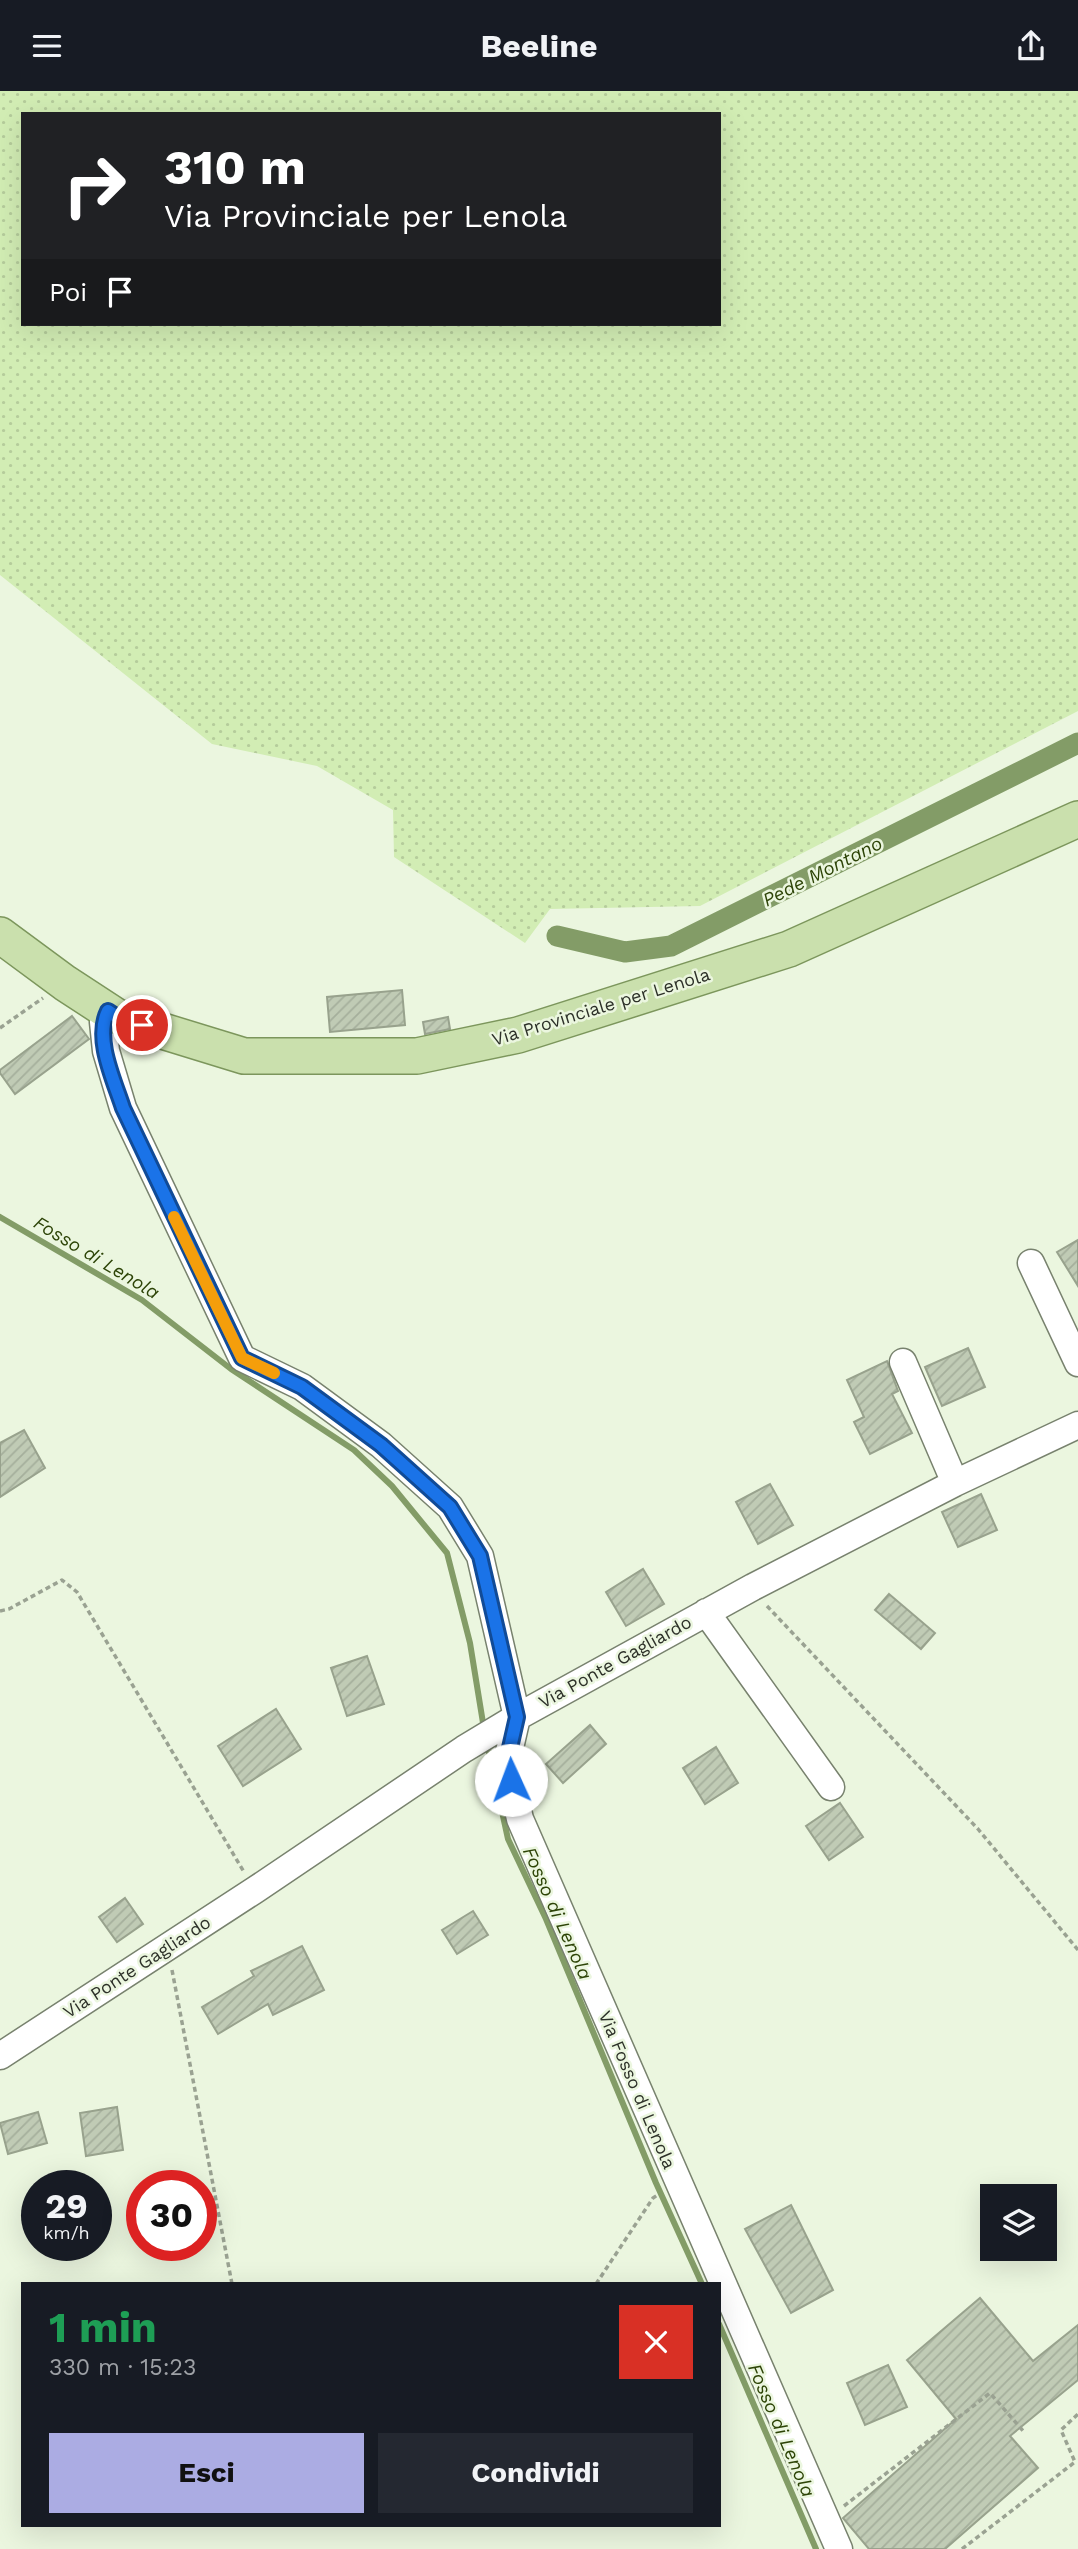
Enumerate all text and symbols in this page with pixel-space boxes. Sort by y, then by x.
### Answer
icon: menu [28,27,66,65]
text: Beeline [480,27,598,65]
icon: share [1012,27,1050,65]
text: 310 m [164,138,306,196]
icon: right [49,140,140,231]
text: Via Provinciale per Lenola [164,197,567,235]
icon: arrive [101,273,139,311]
text: Poi [49,277,87,307]
water label: Pede Montano [758,831,886,912]
street label: Via Provinciale per Lenola [489,963,712,1050]
pin [112,995,172,1055]
icon: arrive [123,1006,161,1044]
water label: Fosso di Lenola [30,1211,164,1304]
street label: Via Ponte Gagliardo [535,1611,695,1712]
position arrow [474,1743,548,1817]
water label: Fosso di Lenola [518,1843,597,1983]
street label: Via Ponte Gagliardo [59,1911,214,2022]
street label: Via Fosso di Lenola [595,2008,680,2172]
speed limit sign: 30 [126,2170,217,2261]
map controls [980,2184,1057,2261]
button: layers [980,2184,1057,2261]
text: 29 [45,2185,88,2227]
text: km/h [43,2222,90,2243]
text: 1 min [49,2303,157,2352]
button: close [619,2305,693,2379]
text: 330 m · 15:23 [49,2354,196,2381]
water label: Fosso di Lenola [743,2360,820,2501]
button: Esci [49,2433,364,2513]
button: Condividi [378,2433,693,2513]

